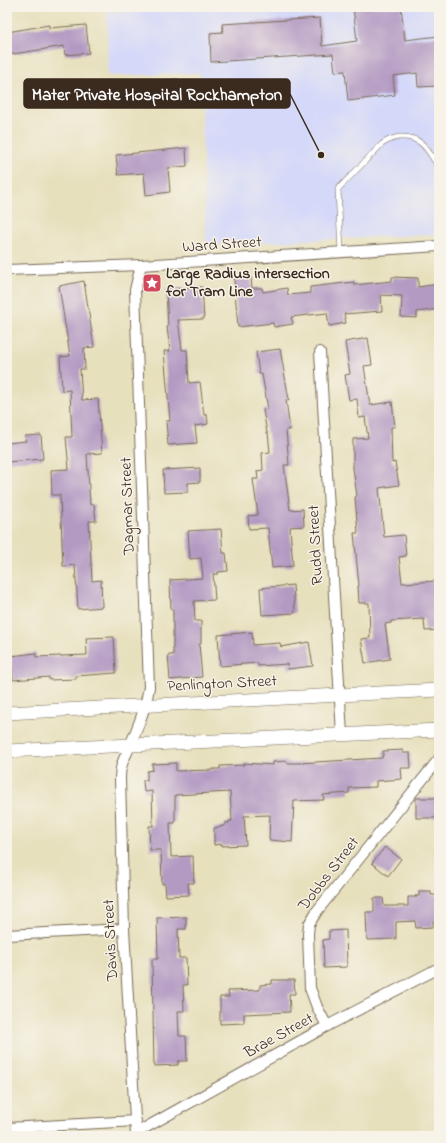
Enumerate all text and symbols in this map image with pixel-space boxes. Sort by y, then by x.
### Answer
callout: Mater Private Hospital Rockhampton [24,79,290,108]
text: Mater Private Hospital Rockhampton [32,83,283,108]
street label: Ward Street [182,230,263,260]
place label: Large Radius intersection for Tram Line [165,262,330,304]
place icon: Large Radius intersection for Tram Line [141,272,163,294]
street label: Dagmar Street [114,456,142,556]
street label: Rudd Street [302,504,330,586]
street label: Penlington Street [166,669,278,699]
street label: Dobbs Street [292,831,366,917]
street label: Davis Street [97,898,125,983]
street label: Brae Street [239,1007,319,1065]

